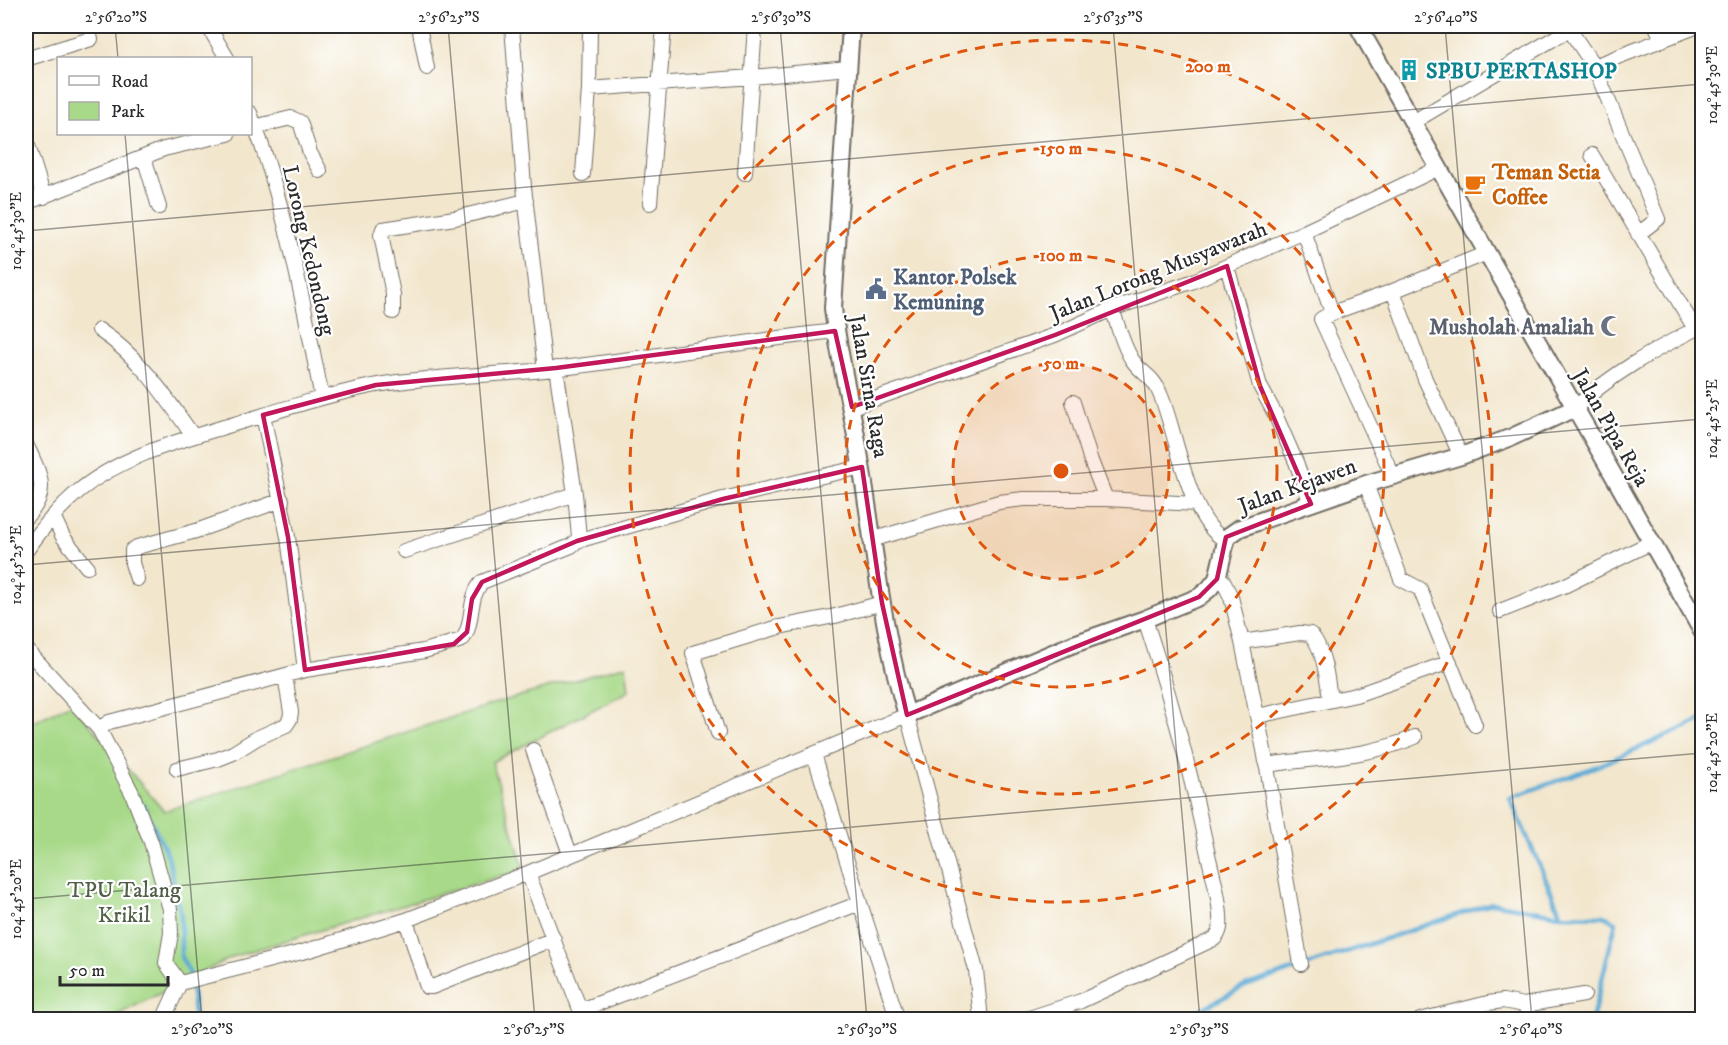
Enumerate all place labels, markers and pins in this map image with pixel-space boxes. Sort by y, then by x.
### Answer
building icon: SPBU PERTASHOP [1397,58,1421,82]
place label: SPBU PERTASHOP [1426,58,1617,85]
place label: Teman Setia Coffee [1491,159,1601,211]
cafe icon: Teman Setia Coffee [1463,172,1487,196]
place label: Kantor Polsek Kemuning [893,264,1018,316]
public building icon: Kantor Polsek Kemuning [864,277,888,301]
place label: Musholah Amaliah [1429,314,1594,341]
mosque icon: Musholah Amaliah [1599,314,1623,338]
centre of rings [1051,461,1071,481]

